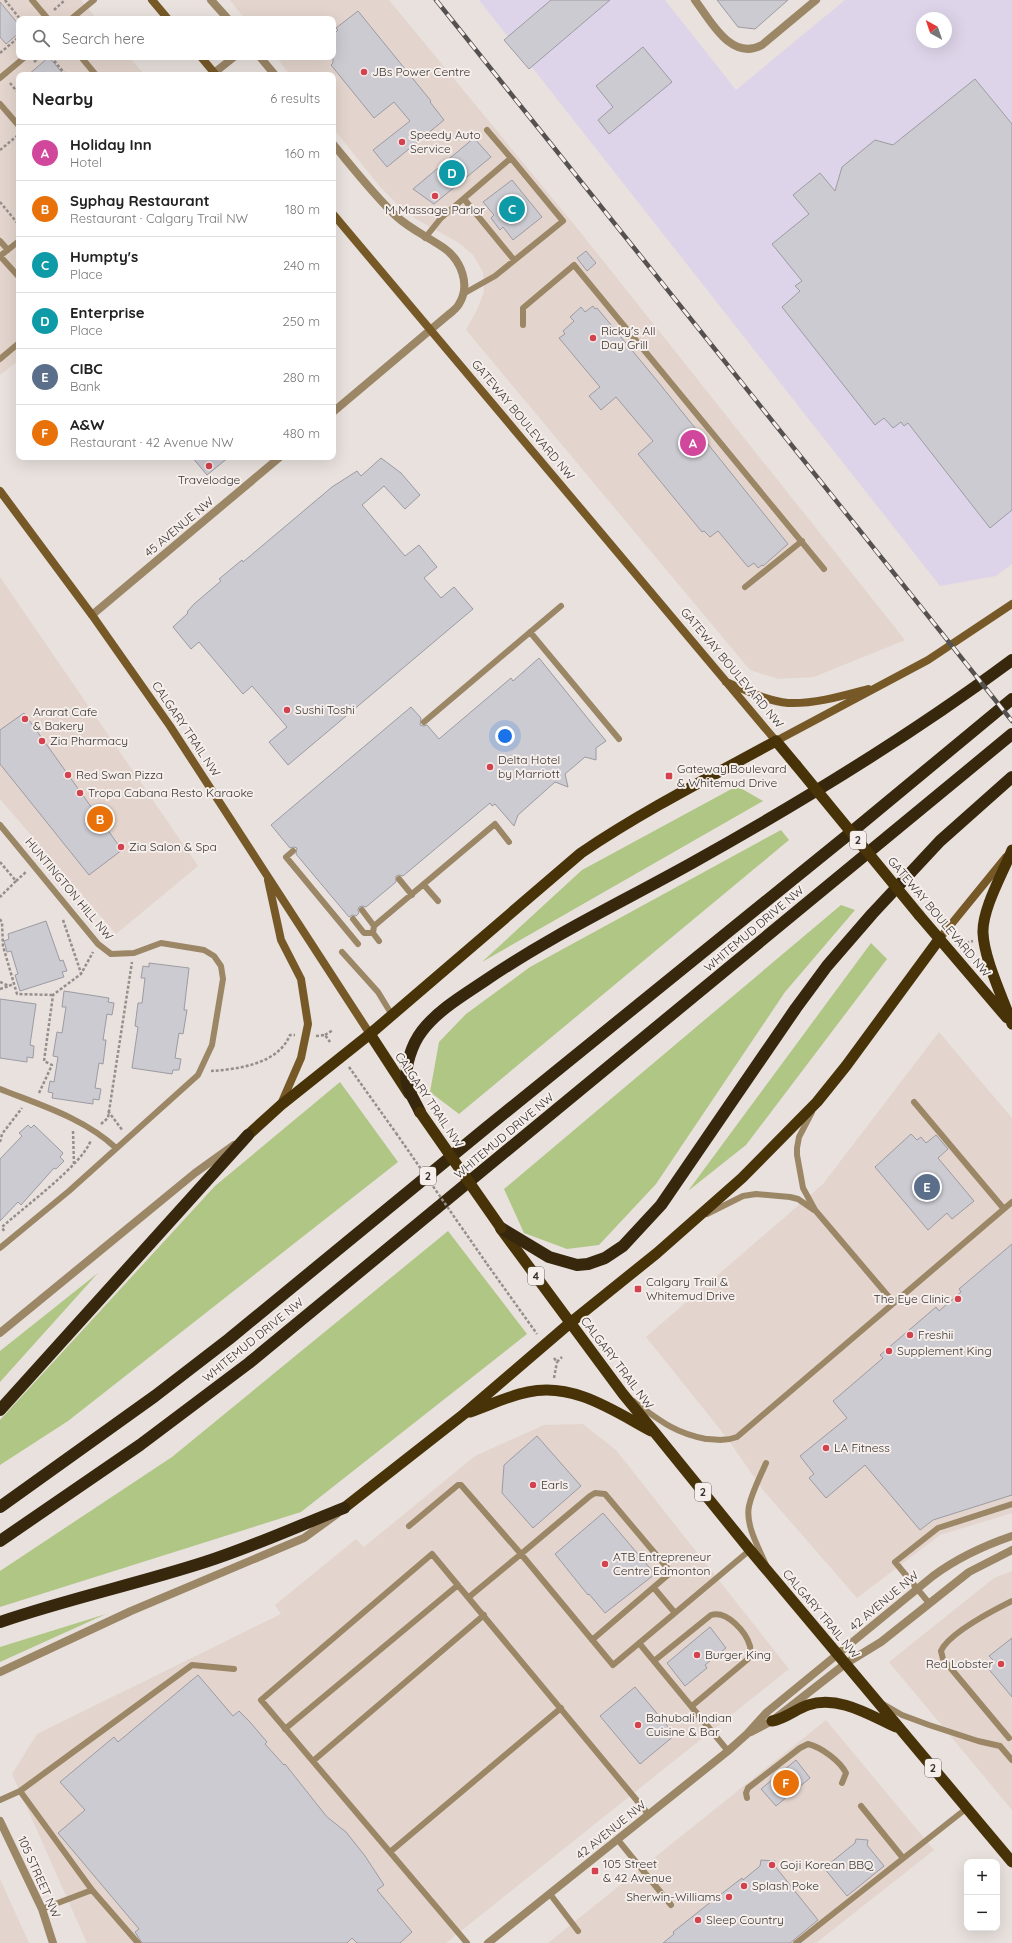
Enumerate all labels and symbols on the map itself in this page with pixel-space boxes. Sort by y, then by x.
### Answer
north arrow [916,12,952,48]
place label: JBs Power Centre [372,64,471,79]
marker: JBs Power Centre [359,67,369,77]
place label: Speedy Auto Service [410,127,481,156]
marker: Speedy Auto Service [397,137,407,147]
pin: D [439,158,465,188]
marker: M Massage Parlor [430,191,440,201]
pin: C [499,194,525,224]
place label: M Massage Parlor [385,202,485,217]
place label: Ricky's All Day Grill [601,323,656,352]
marker: Ricky's All Day Grill [588,333,598,343]
street label: GATEWAY BOULEVARD NW [469,356,578,483]
pin: A [680,428,706,458]
marker: Travelodge [204,461,214,471]
place label: Travelodge [178,472,240,487]
street label: 45 AVENUE NW [141,493,217,560]
street label: GATEWAY BOULEVARD NW [678,604,787,731]
street label: CALGARY TRAIL NW [149,678,224,780]
place label: Sushi Toshi [295,702,355,717]
place label: Ararat Cafe & Bakery [33,704,98,733]
marker: Sushi Toshi [282,705,292,715]
marker: Ararat Cafe & Bakery [20,714,30,724]
your location [495,726,515,746]
place label: Zia Pharmacy [50,733,128,748]
marker: Zia Pharmacy [37,736,47,746]
place label: Delta Hotel by Marriott [498,752,560,781]
place label: Gateway Boulevard & Whitemud Drive [677,761,786,790]
marker: Delta Hotel by Marriott [485,762,495,772]
place label: Red Swan Pizza [76,767,163,782]
marker: Red Swan Pizza [63,770,73,780]
marker: Gateway Boulevard & Whitemud Drive [664,771,674,781]
place label: Tropa Cabana Resto Karaoke [88,785,254,800]
marker: Tropa Cabana Resto Karaoke [75,788,85,798]
pin: B [87,804,113,834]
road number: 2 [850,831,866,849]
street label: HUNTINGTON HILL NW [22,834,117,943]
place label: Zia Salon & Spa [129,839,217,854]
marker: Zia Salon & Spa [116,842,126,852]
street label: GATEWAY BOULEVARD NW [885,853,994,980]
street label: WHITEMUD DRIVE NW [701,882,807,975]
street label: CALGARY TRAIL NW [392,1049,467,1151]
street label: WHITEMUD DRIVE NW [451,1089,557,1182]
road number: 2 [420,1167,436,1185]
pin: E [914,1172,940,1202]
road number: 4 [528,1267,544,1285]
place label: Calgary Trail & Whitemud Drive [646,1274,735,1303]
marker: Calgary Trail & Whitemud Drive [633,1284,643,1294]
place label: The Eye Clinic [873,1291,950,1306]
street label: WHITEMUD DRIVE NW [199,1294,307,1385]
marker: The Eye Clinic [953,1294,963,1304]
street label: CALGARY TRAIL NW [578,1314,657,1412]
place label: Freshii [918,1327,953,1342]
marker: Freshii [905,1330,915,1340]
place label: Supplement King [897,1343,992,1358]
marker: Supplement King [884,1346,894,1356]
place label: LA Fitness [834,1440,890,1455]
marker: LA Fitness [821,1443,831,1453]
place label: Earls [541,1477,568,1492]
marker: Earls [528,1480,538,1490]
road number: 2 [695,1483,711,1501]
place label: ATB Entrepreneur Centre Edmonton [613,1549,711,1578]
marker: ATB Entrepreneur Centre Edmonton [600,1559,610,1569]
street label: CALGARY TRAIL NW [780,1566,863,1662]
street label: 42 AVENUE NW [846,1567,922,1634]
place label: Burger King [705,1647,771,1662]
marker: Burger King [692,1650,702,1660]
place label: Red Lobster [926,1656,993,1671]
marker: Red Lobster [996,1659,1006,1669]
place label: Bahubali Indian Cuisine & Bar [646,1710,732,1739]
marker: Bahubali Indian Cuisine & Bar [633,1720,643,1730]
road number: 2 [925,1759,941,1777]
pin: F [773,1768,799,1798]
street label: 42 AVENUE NW [573,1797,649,1862]
street label: 105 STREET NW [15,1834,64,1920]
place label: 105 Street & 42 Avenue [603,1856,672,1885]
place label: Goji Korean BBQ [780,1857,874,1872]
marker: Goji Korean BBQ [767,1860,777,1870]
marker: 105 Street & 42 Avenue [590,1866,600,1876]
place label: Splash Poke [752,1878,819,1893]
marker: Splash Poke [739,1881,749,1891]
place label: Sherwin-Williams [626,1889,721,1904]
marker: Sherwin-Williams [724,1892,734,1902]
place label: Sleep Country [706,1912,784,1927]
marker: Sleep Country [693,1915,703,1925]

